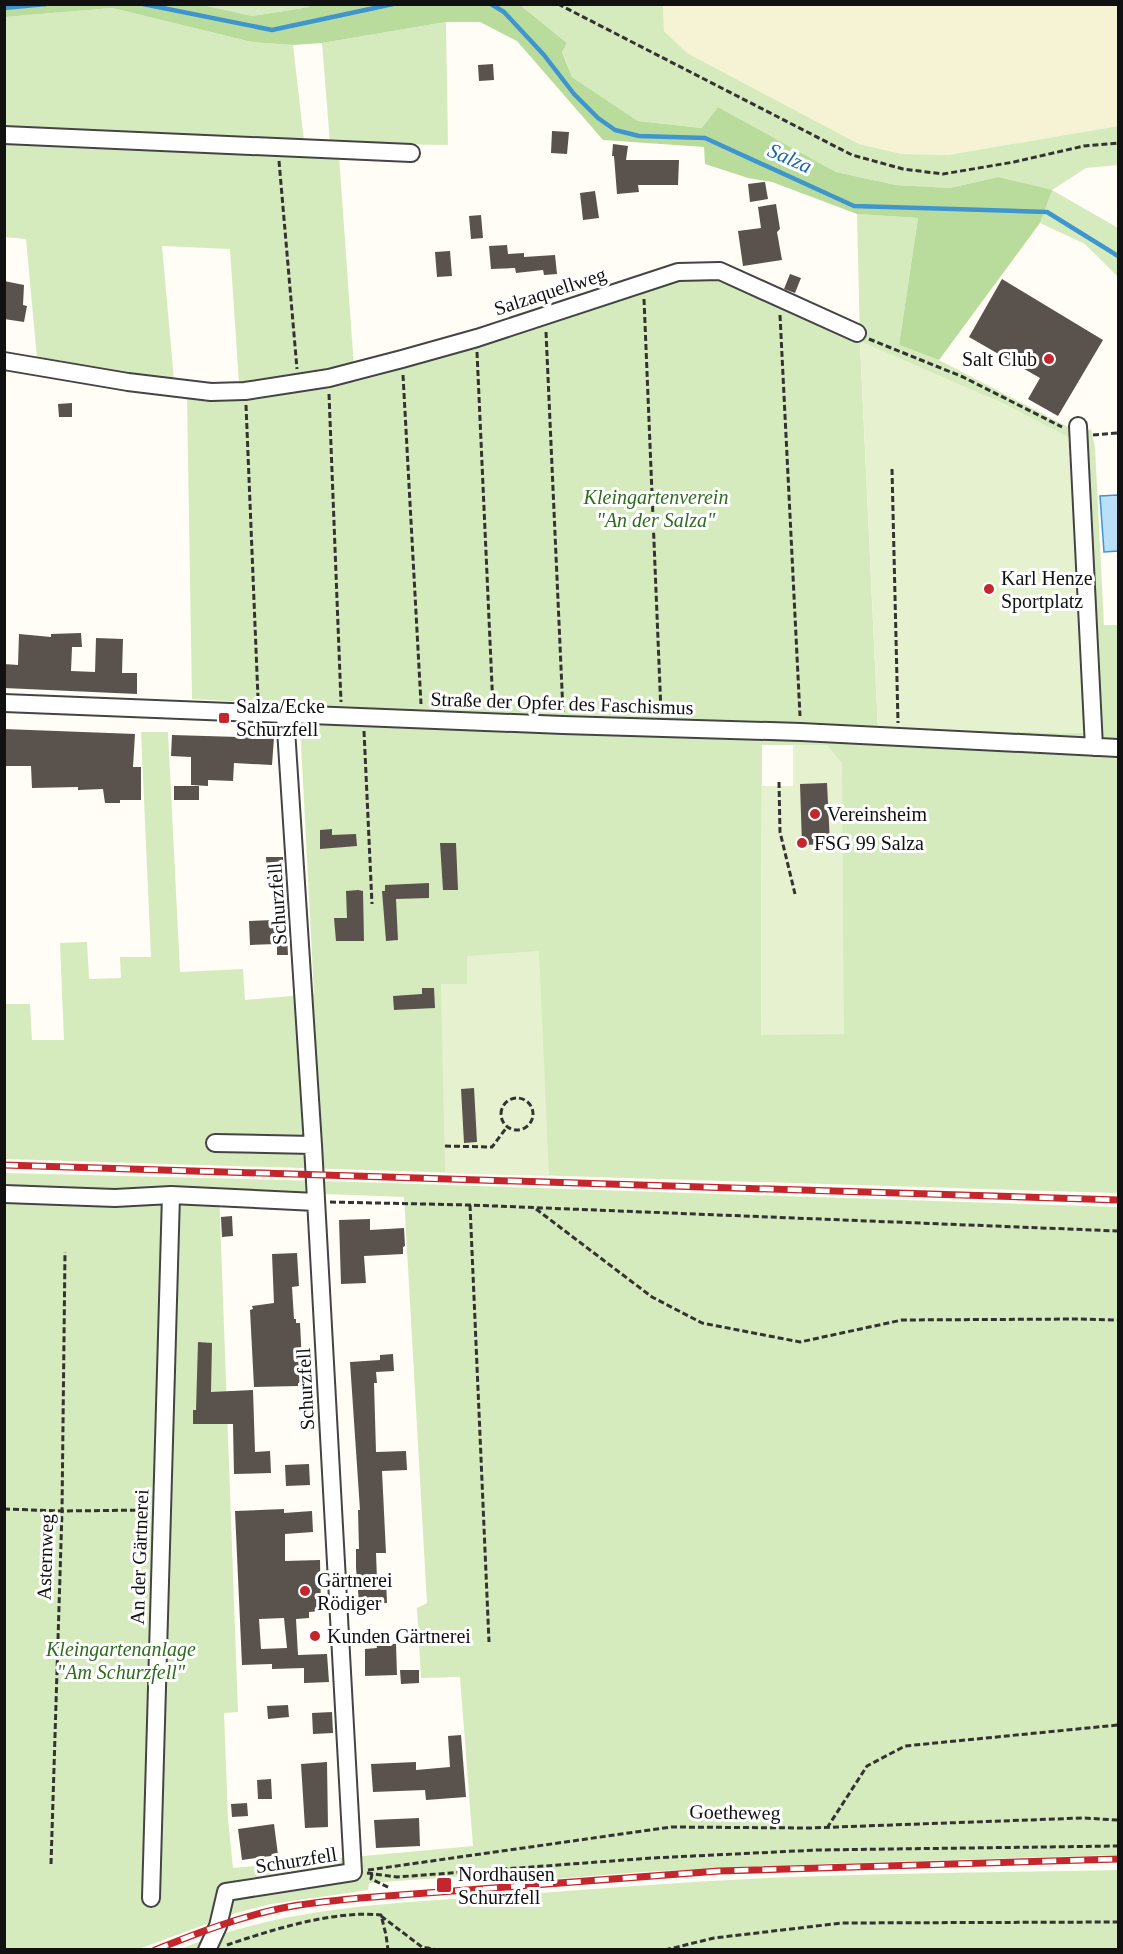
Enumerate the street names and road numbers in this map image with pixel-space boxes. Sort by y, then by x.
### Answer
street label: Salzaquellweg [491,263,609,320]
street label: Straße der Opfer des Faschismus [430,687,694,720]
street label: Schurzfell [263,862,291,946]
street label: Schurzfell [292,1347,318,1431]
street label: An der Gärtnerei [126,1488,152,1625]
street label: Asternweg [32,1513,59,1601]
street label: Goetheweg [689,1800,781,1825]
street label: Schurzfell [254,1843,339,1877]

